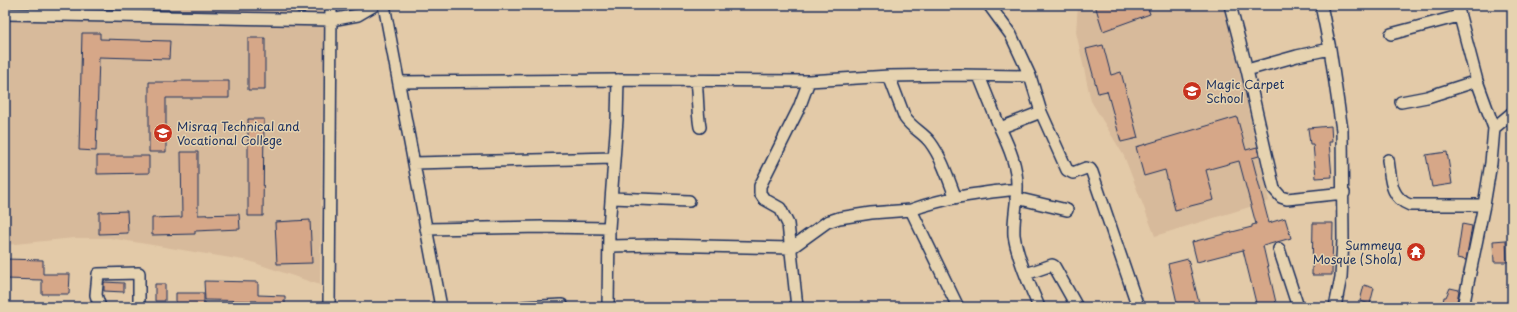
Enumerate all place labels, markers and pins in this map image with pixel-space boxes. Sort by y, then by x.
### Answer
place label: Magic Carpet School [1206,75,1284,107]
school or university icon: Magic Carpet School [1181,80,1203,102]
place label: Misraq Technical and Vocational College [177,117,300,149]
school or university icon: Misraq Technical and Vocational College [152,122,174,144]
place label: Summeya Mosque (Shola) [1313,236,1403,268]
temple icon: Summeya Mosque (Shola) [1405,241,1427,263]

